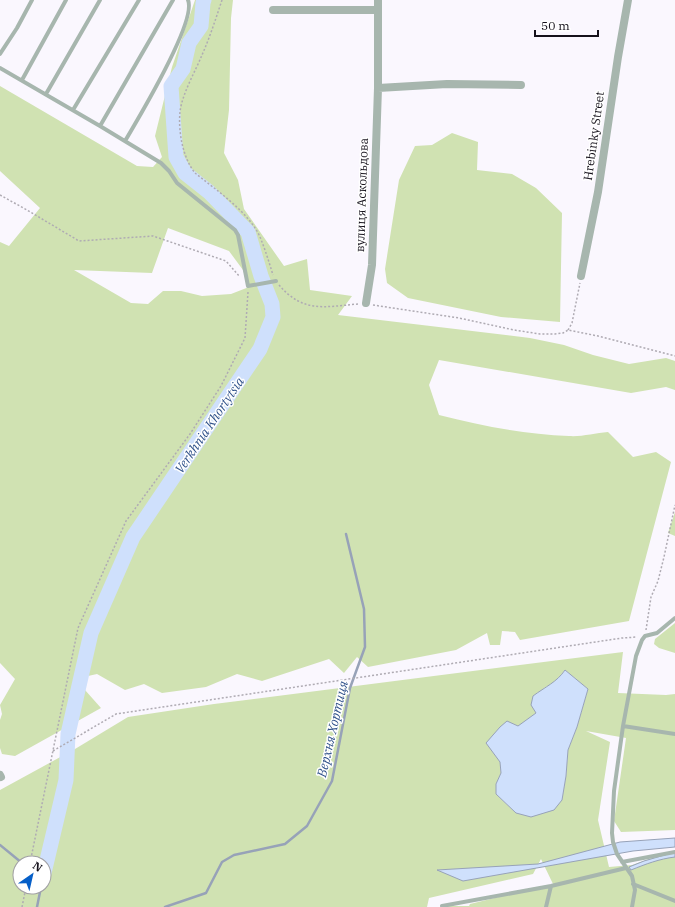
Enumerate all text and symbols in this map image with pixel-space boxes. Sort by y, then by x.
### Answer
scale bar [535,12,598,38]
text: 50 m [541,18,570,33]
street label: Hrebinky Street [580,90,607,181]
street label: вулиця Аскольдова [352,137,371,252]
water label: Verkhnia Khortytsia [171,374,248,477]
water label: Верхня Хортиця [313,679,352,780]
north arrow [12,855,52,895]
text: N [30,858,45,875]

